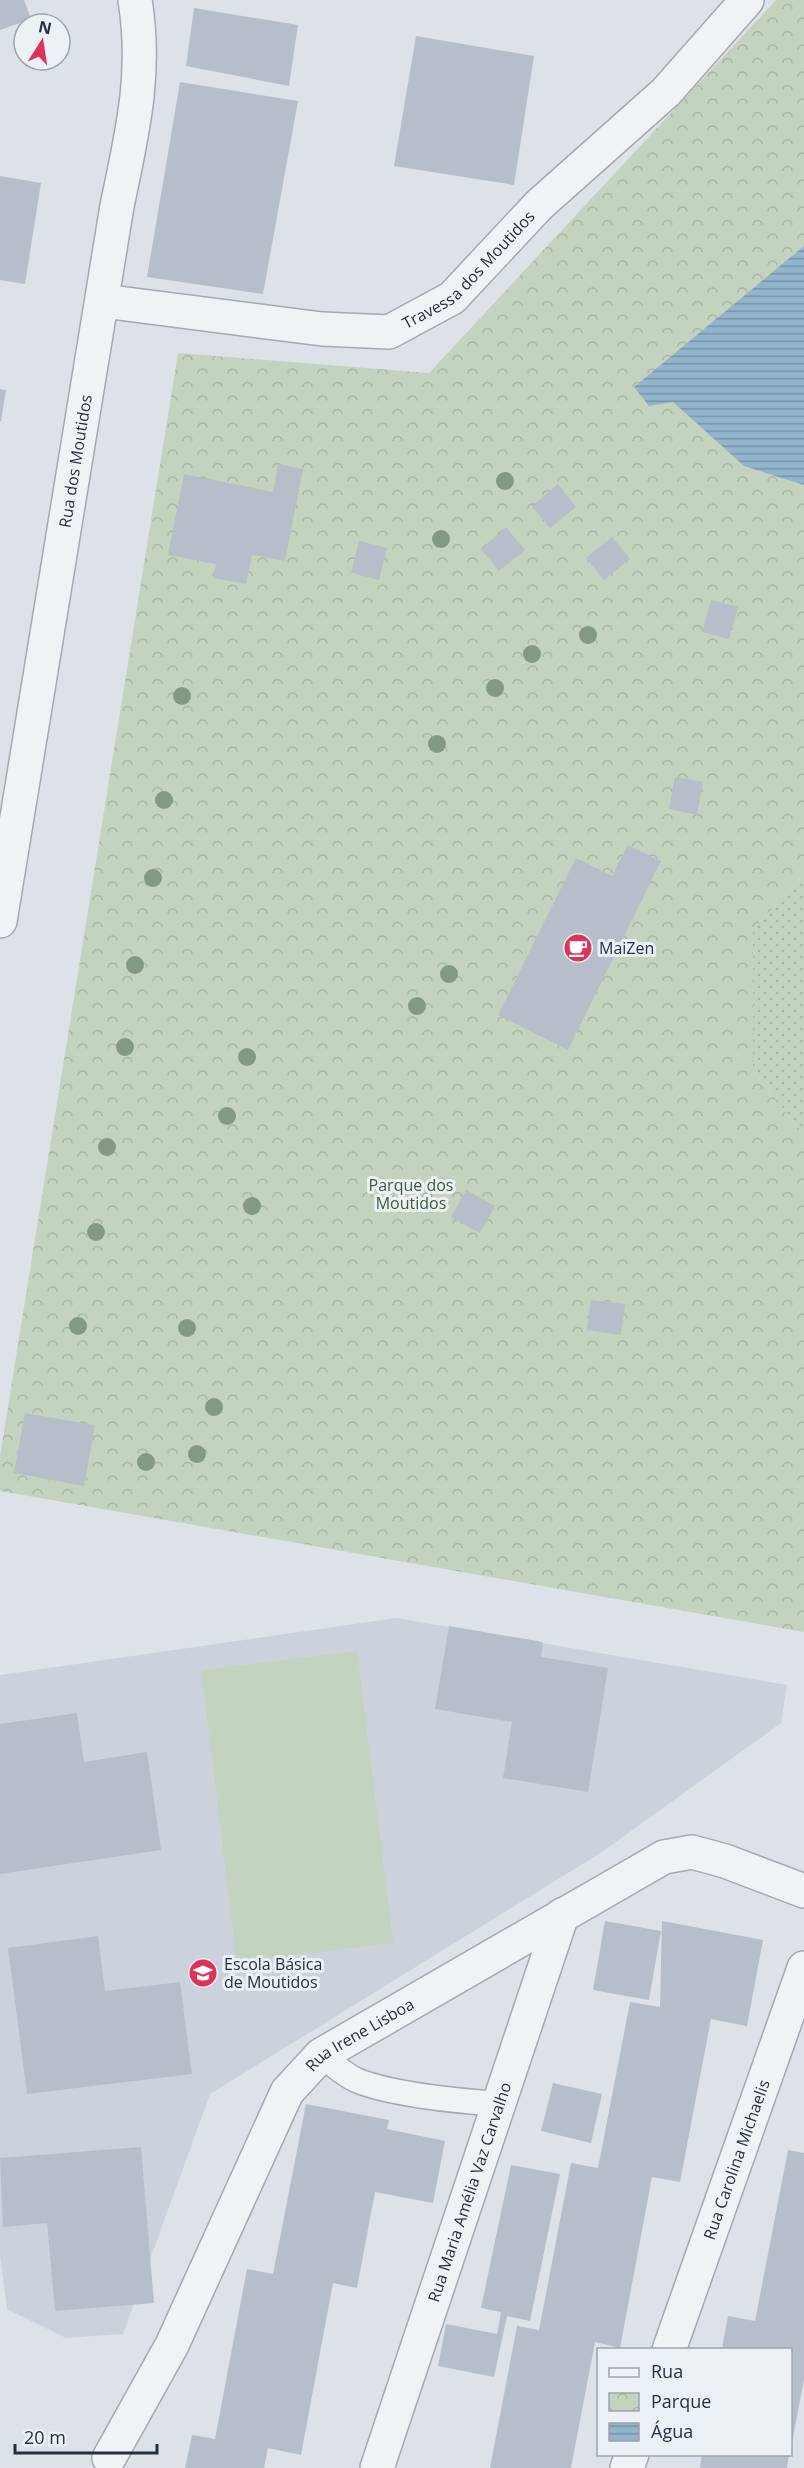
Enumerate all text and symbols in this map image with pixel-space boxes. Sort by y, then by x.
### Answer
north arrow [12,12,72,72]
text: N [36,15,54,39]
street label: Travessa dos Moutidos [398,206,539,334]
street label: Rua dos Moutidos [54,393,97,529]
cafe icon: MaiZen [562,932,594,964]
place label: MaiZen [599,937,654,959]
park label: Parque dos Moutidos [369,1174,453,1214]
place label: Escola Básica de Moutidos [224,1953,322,1993]
school or university icon: Escola Básica de Moutidos [187,1957,219,1989]
street label: Rua Irene Lisboa [300,1993,418,2076]
street label: Rua Carolina Michaelis [698,2077,775,2243]
street label: Rua Maria Amélia Vaz Carvalho [422,2079,516,2305]
legend [597,2348,792,2456]
text: Rua [651,2359,683,2383]
text: Parque [651,2389,711,2413]
scale bar [15,2417,158,2455]
text: Água [651,2419,693,2443]
text: 20 m [24,2425,66,2449]

